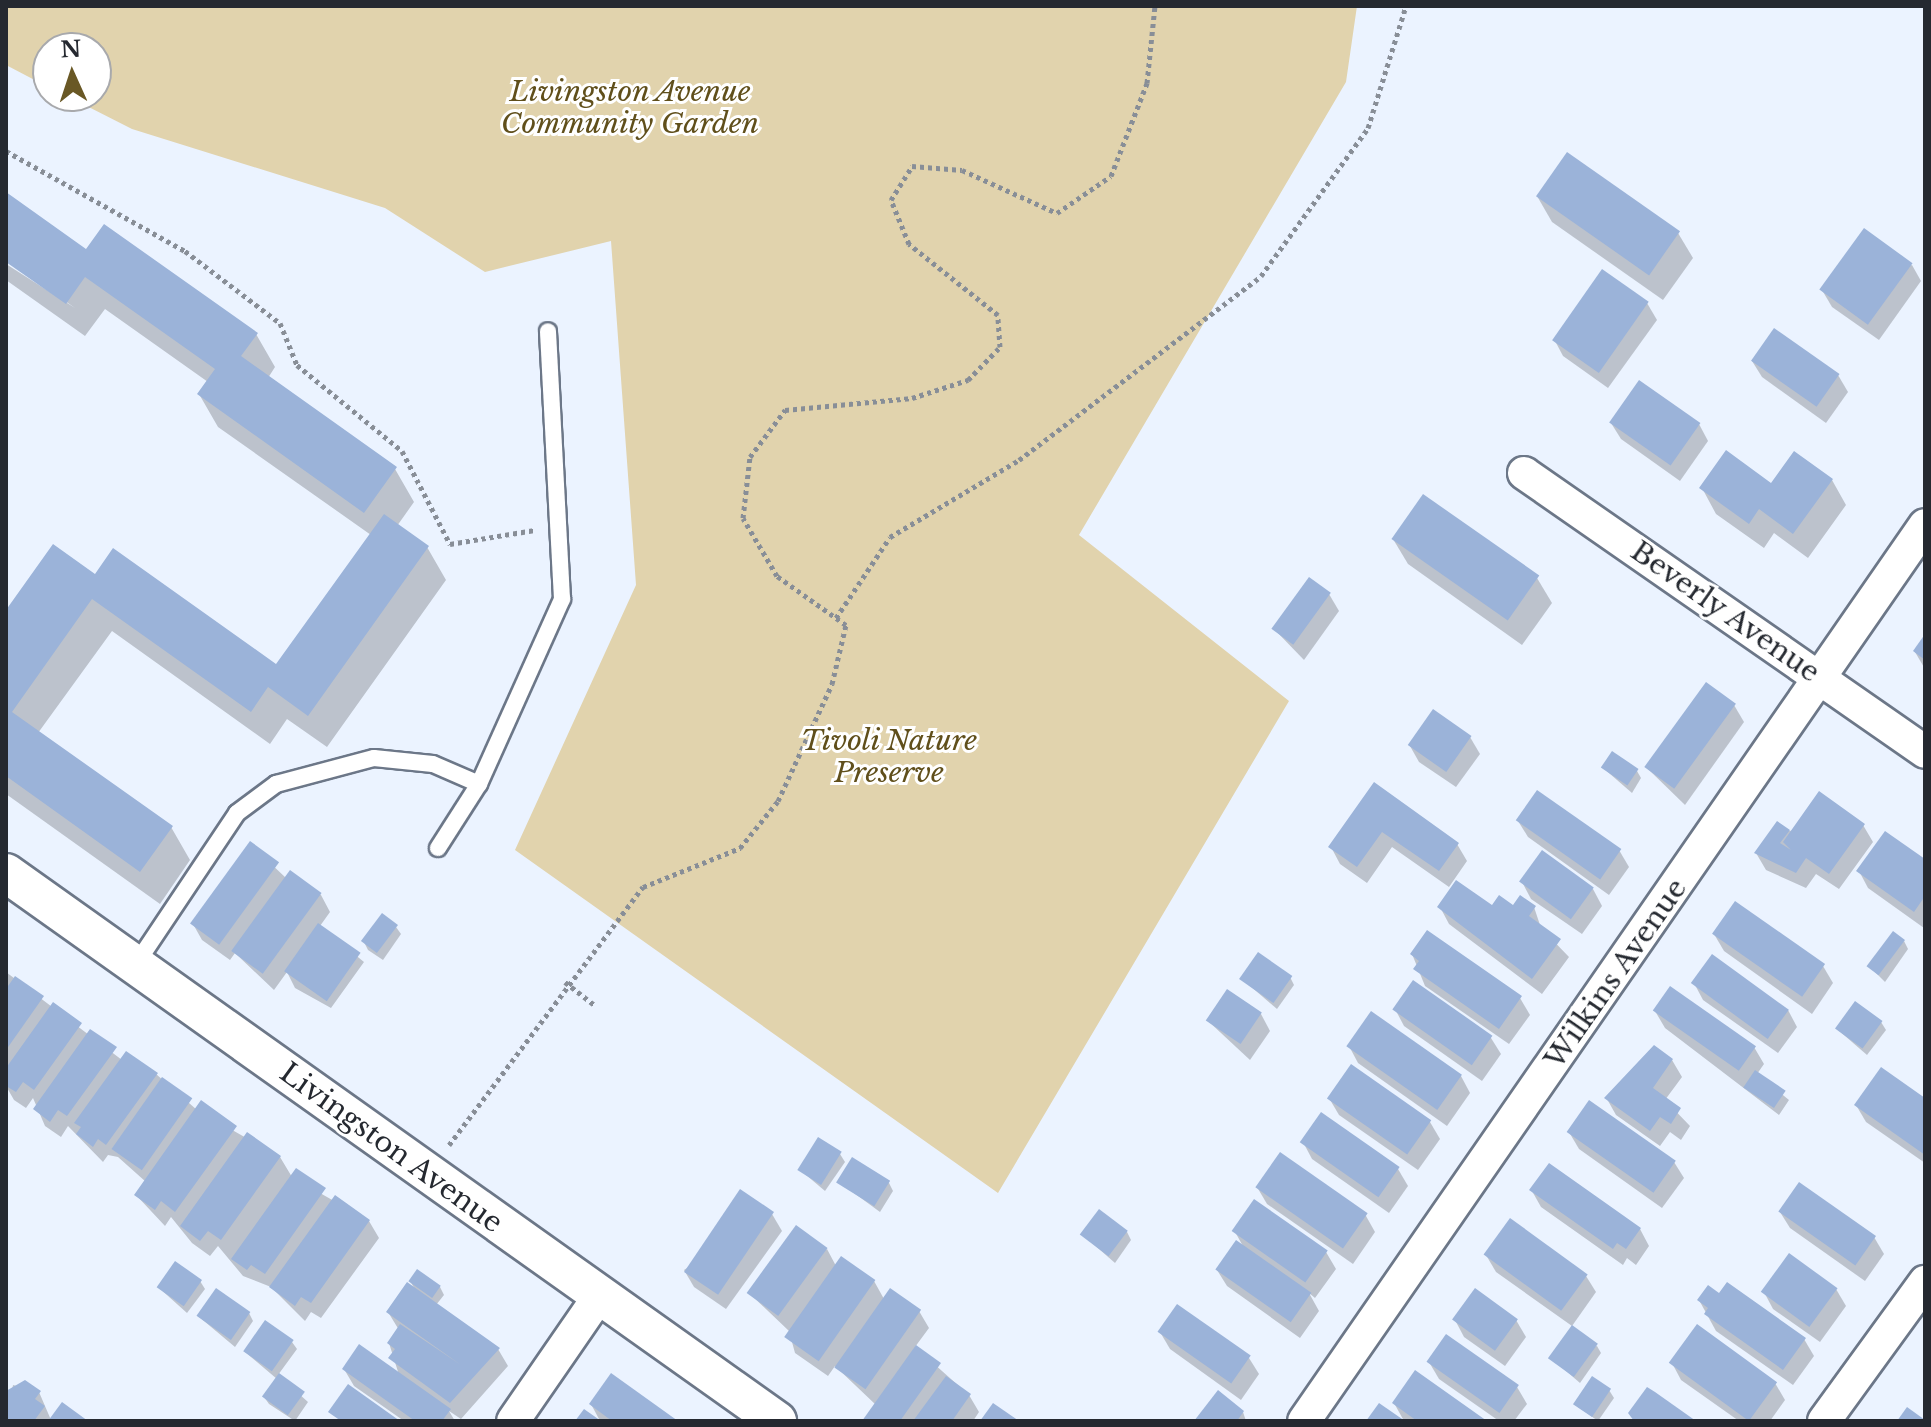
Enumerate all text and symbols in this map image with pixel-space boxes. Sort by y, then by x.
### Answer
north arrow [32,32,112,112]
text: N [60,36,82,64]
park label: Livingston Avenue Community Garden [501,75,759,141]
street label: Beverly Avenue [1623,534,1827,690]
park label: Tivoli Nature Preserve [800,724,978,790]
street label: Wilkins Avenue [1538,872,1694,1076]
street label: Livingston Avenue [273,1056,509,1240]

